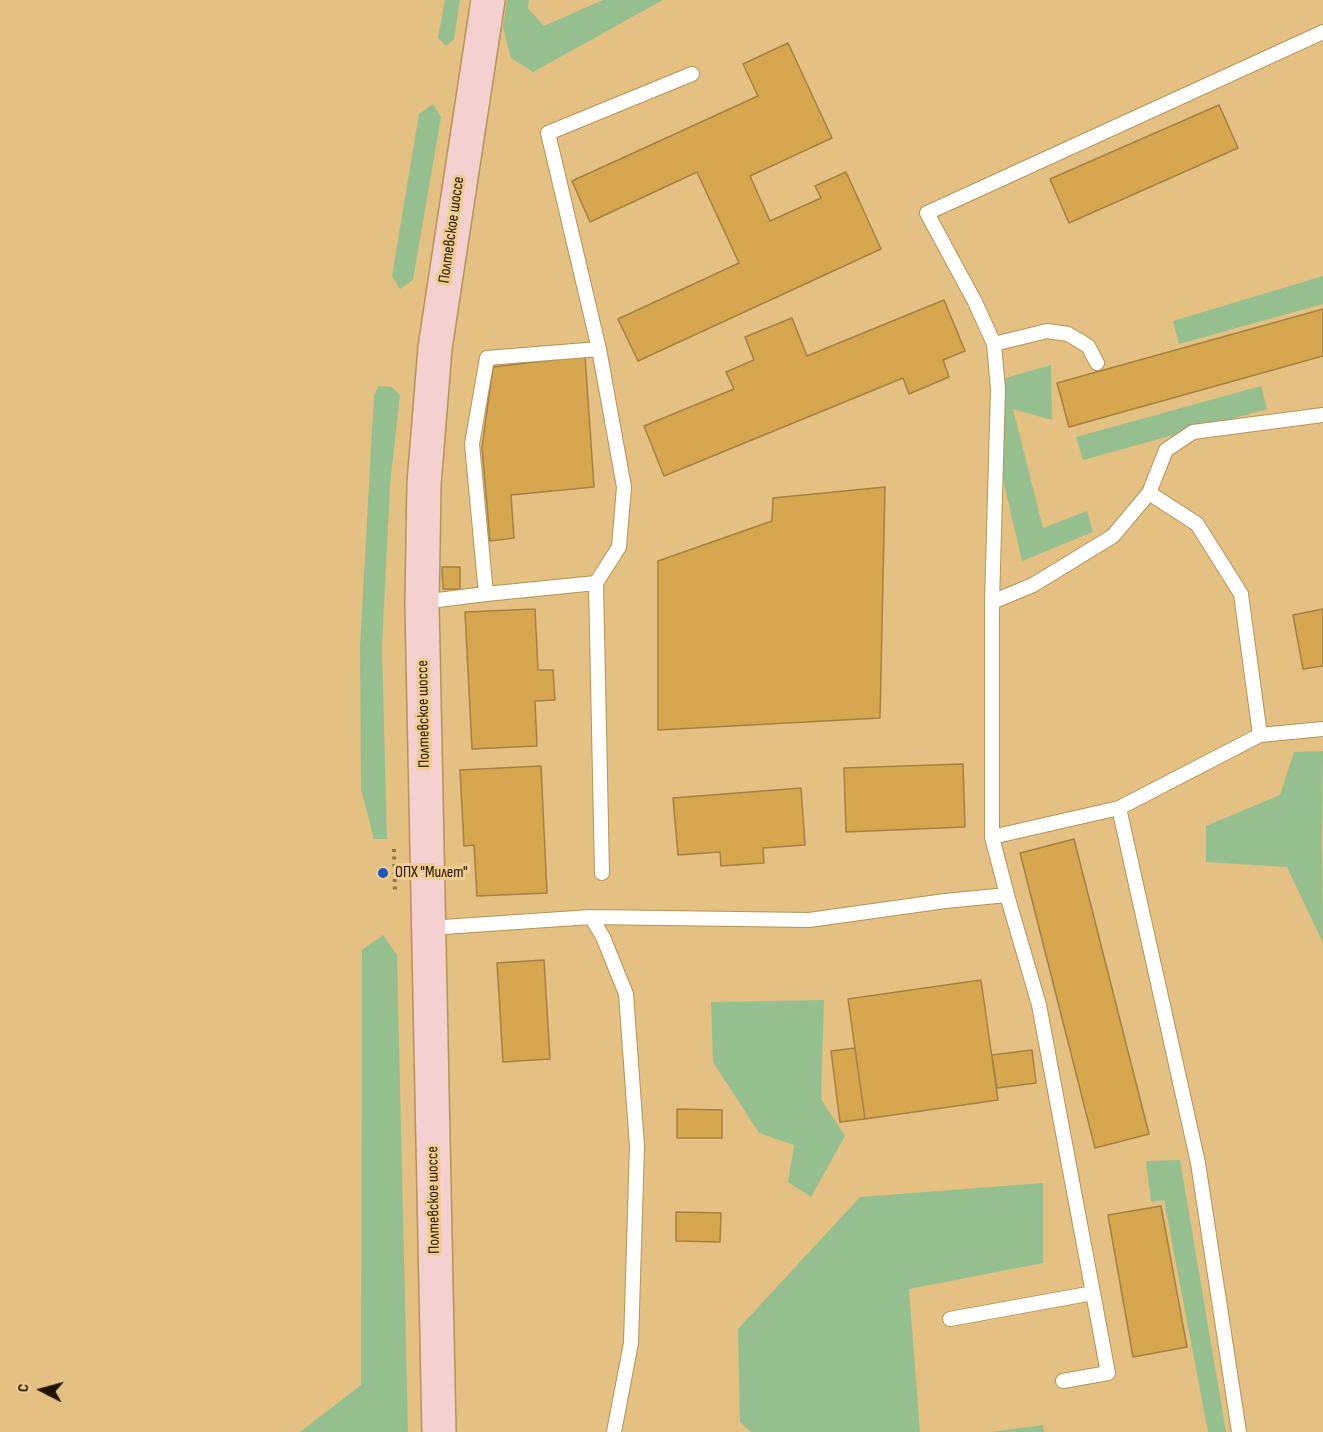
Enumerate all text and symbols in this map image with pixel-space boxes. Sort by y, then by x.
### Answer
street label: Полтевское шоссе [435,175,469,285]
street label: Полтевское шоссе [413,660,435,768]
place label: ОПХ "Милет" [395,863,468,883]
marker: ОПХ "Милет" [376,866,390,880]
street label: Полтевское шоссе [423,1146,445,1254]
north arrow [12,1360,72,1420]
text: С [14,1383,33,1393]

